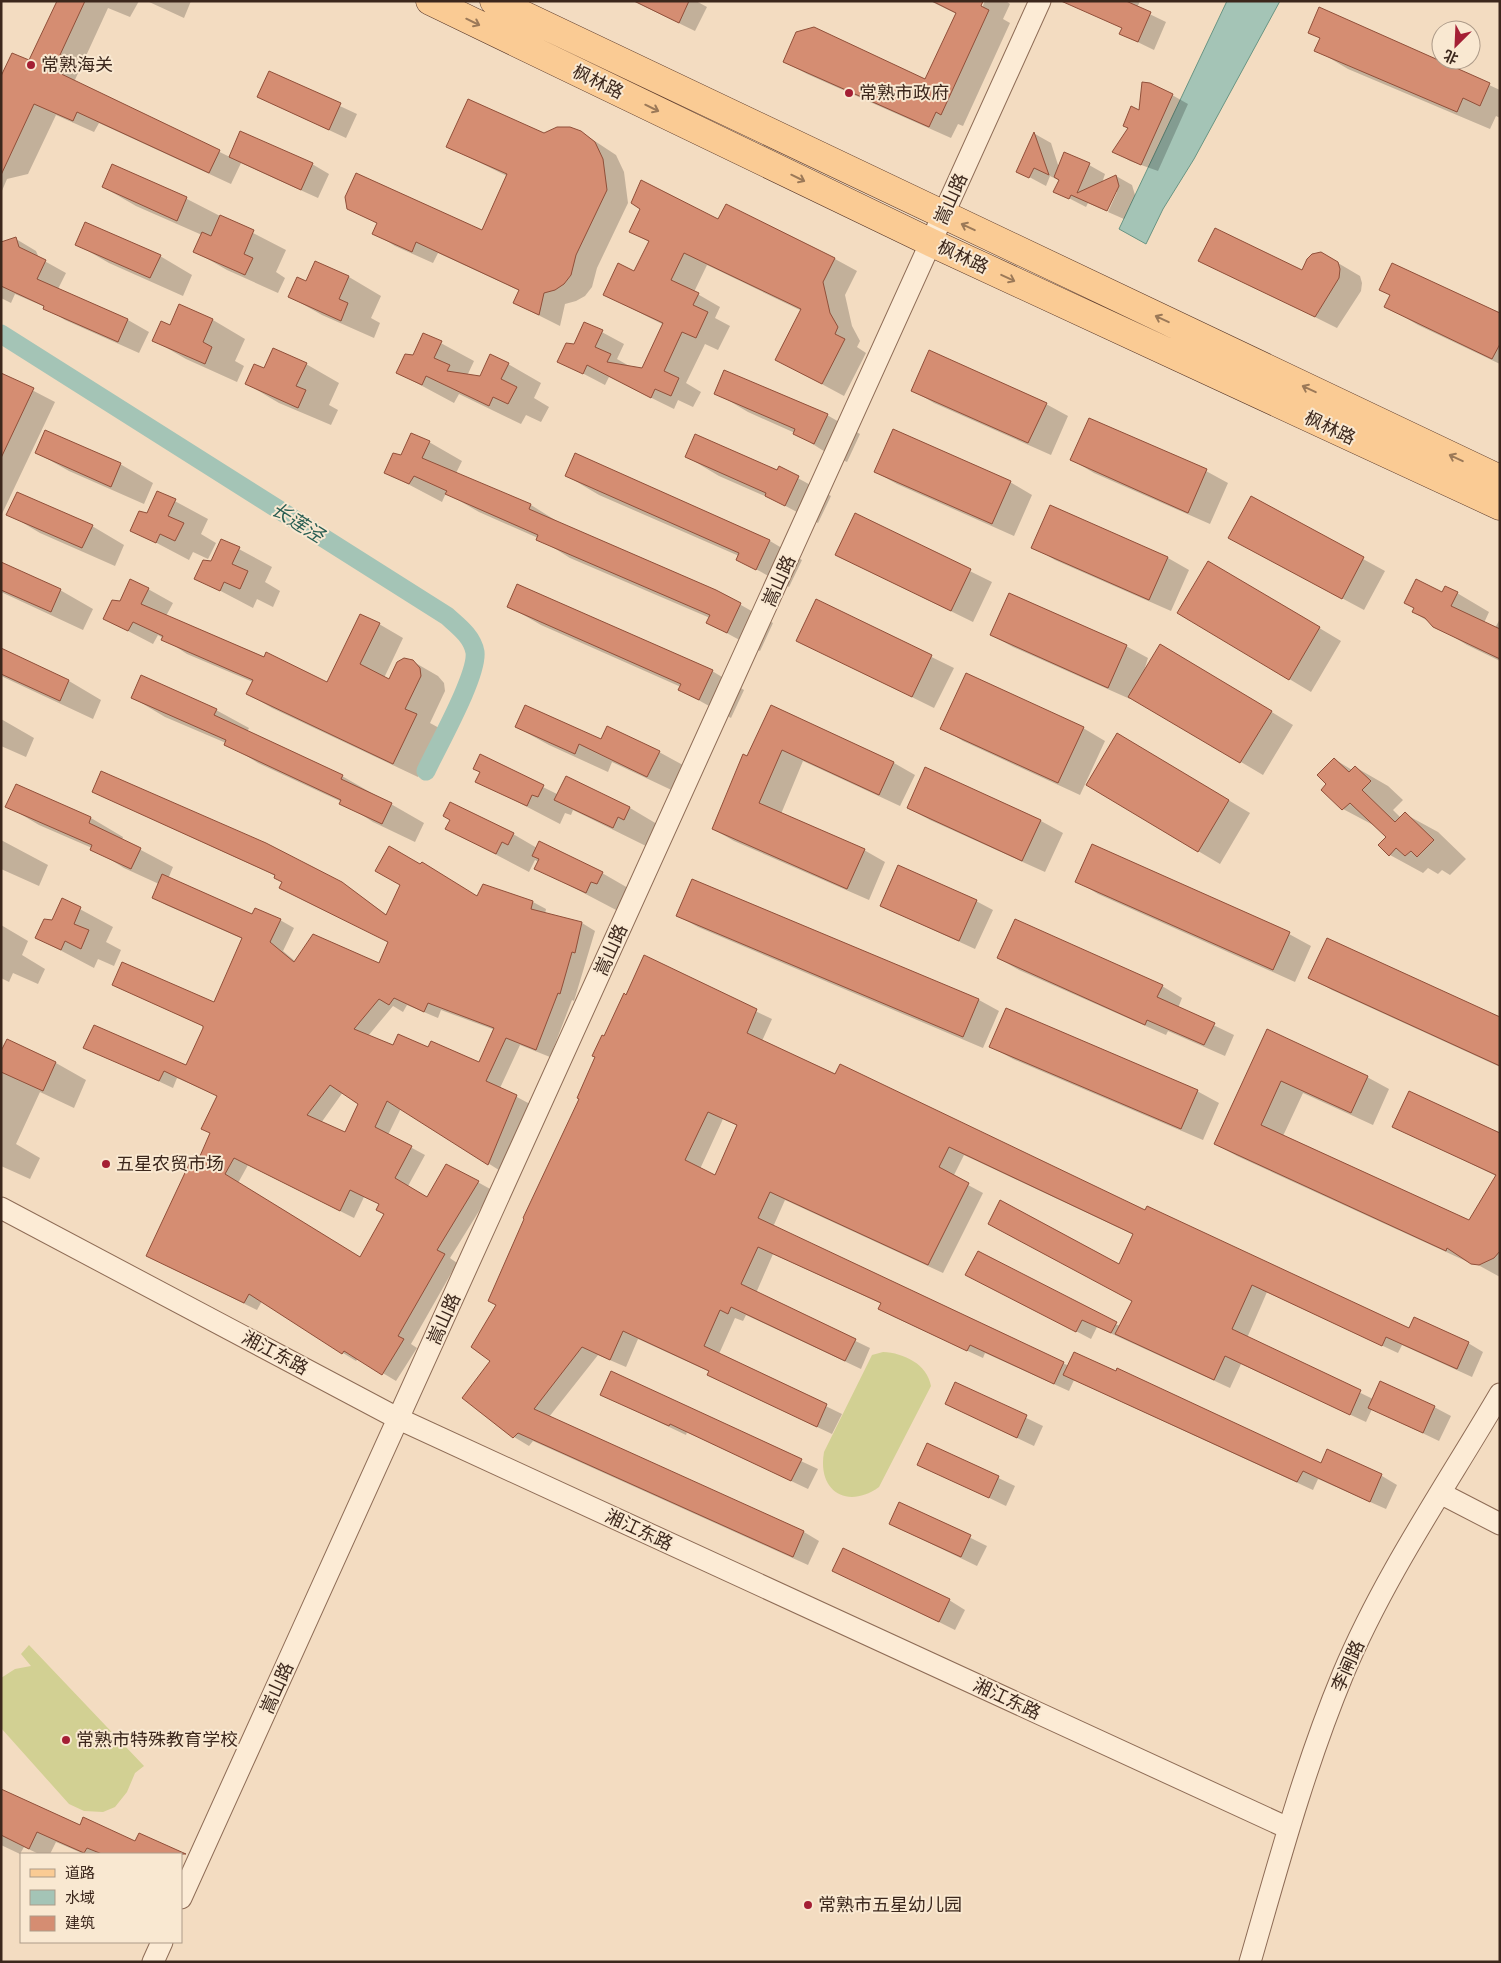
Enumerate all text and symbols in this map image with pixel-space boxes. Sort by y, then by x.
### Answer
one-way arrow [466,18,481,28]
north arrow [1431,20,1481,70]
text: 北 [1440,46,1461,69]
place label: 常熟海关 [41,52,113,76]
street label: 枫林路 [569,58,628,104]
marker: 常熟海关 [25,59,37,71]
place label: 常熟市政府 [859,80,949,104]
marker: 常熟市政府 [843,87,855,99]
one-way arrow [644,103,659,113]
street label: 嵩山路 [928,169,972,228]
one-way arrow [790,174,805,184]
one-way arrow [961,221,976,231]
street label: 枫林路 [934,234,993,278]
one-way arrow [1000,274,1015,283]
one-way arrow [1155,314,1170,323]
one-way arrow [1302,383,1317,393]
street label: 枫林路 [1301,405,1360,449]
one-way arrow [1449,453,1464,463]
water label: 长莲泾 [267,495,331,548]
street label: 嵩山路 [756,551,800,610]
street label: 嵩山路 [588,920,632,979]
place label: 五星农贸市场 [116,1151,224,1175]
marker: 五星农贸市场 [100,1158,112,1170]
street label: 嵩山路 [421,1289,465,1348]
street label: 湘江东路 [238,1325,313,1380]
street label: 湘江东路 [602,1503,677,1555]
street label: 李闸路 [1325,1636,1369,1695]
street label: 嵩山路 [254,1658,298,1717]
street label: 湘江东路 [970,1672,1045,1724]
place label: 常熟市特殊教育学校 [76,1727,238,1751]
marker: 常熟市特殊教育学校 [60,1734,72,1746]
legend [20,1853,182,1943]
text: 道路 [65,1862,95,1882]
text: 水域 [65,1887,95,1907]
place label: 常熟市五星幼儿园 [818,1892,962,1916]
marker: 常熟市五星幼儿园 [802,1899,814,1911]
text: 建筑 [65,1912,95,1932]

